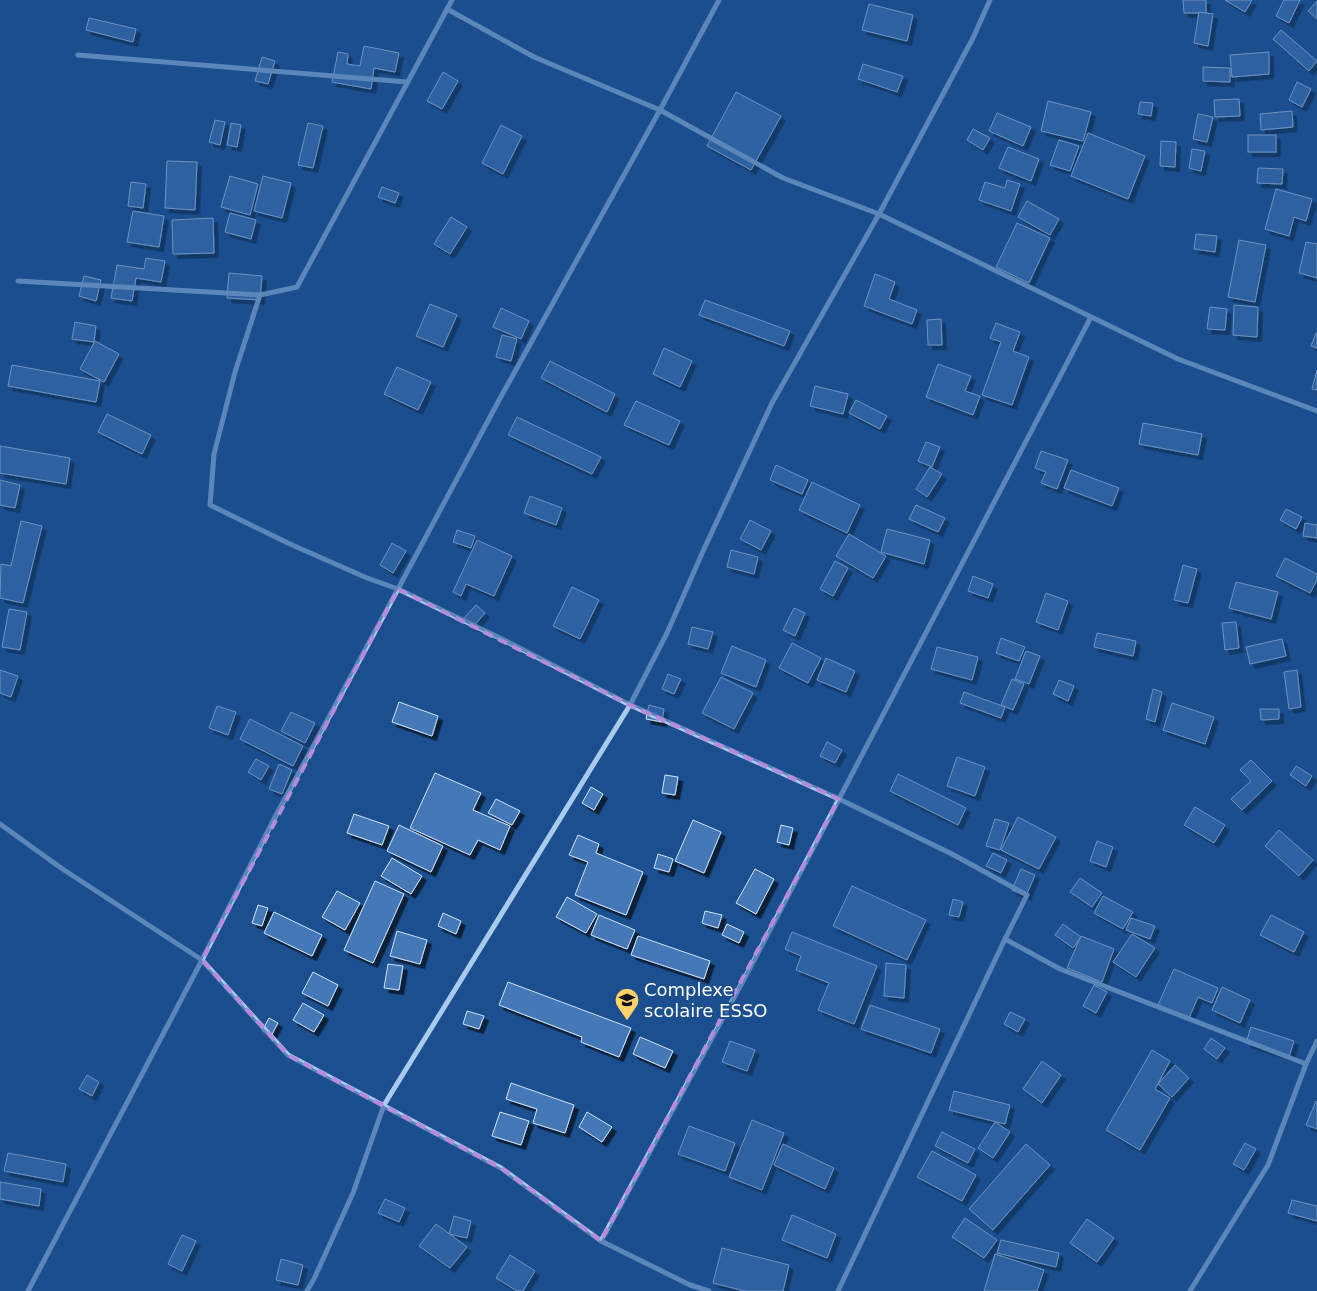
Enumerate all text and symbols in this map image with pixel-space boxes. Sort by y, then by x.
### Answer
place label: Complexe scolaire ESSO [644,979,768,1021]
school or university icon: Complexe scolaire ESSO [614,987,640,1021]

